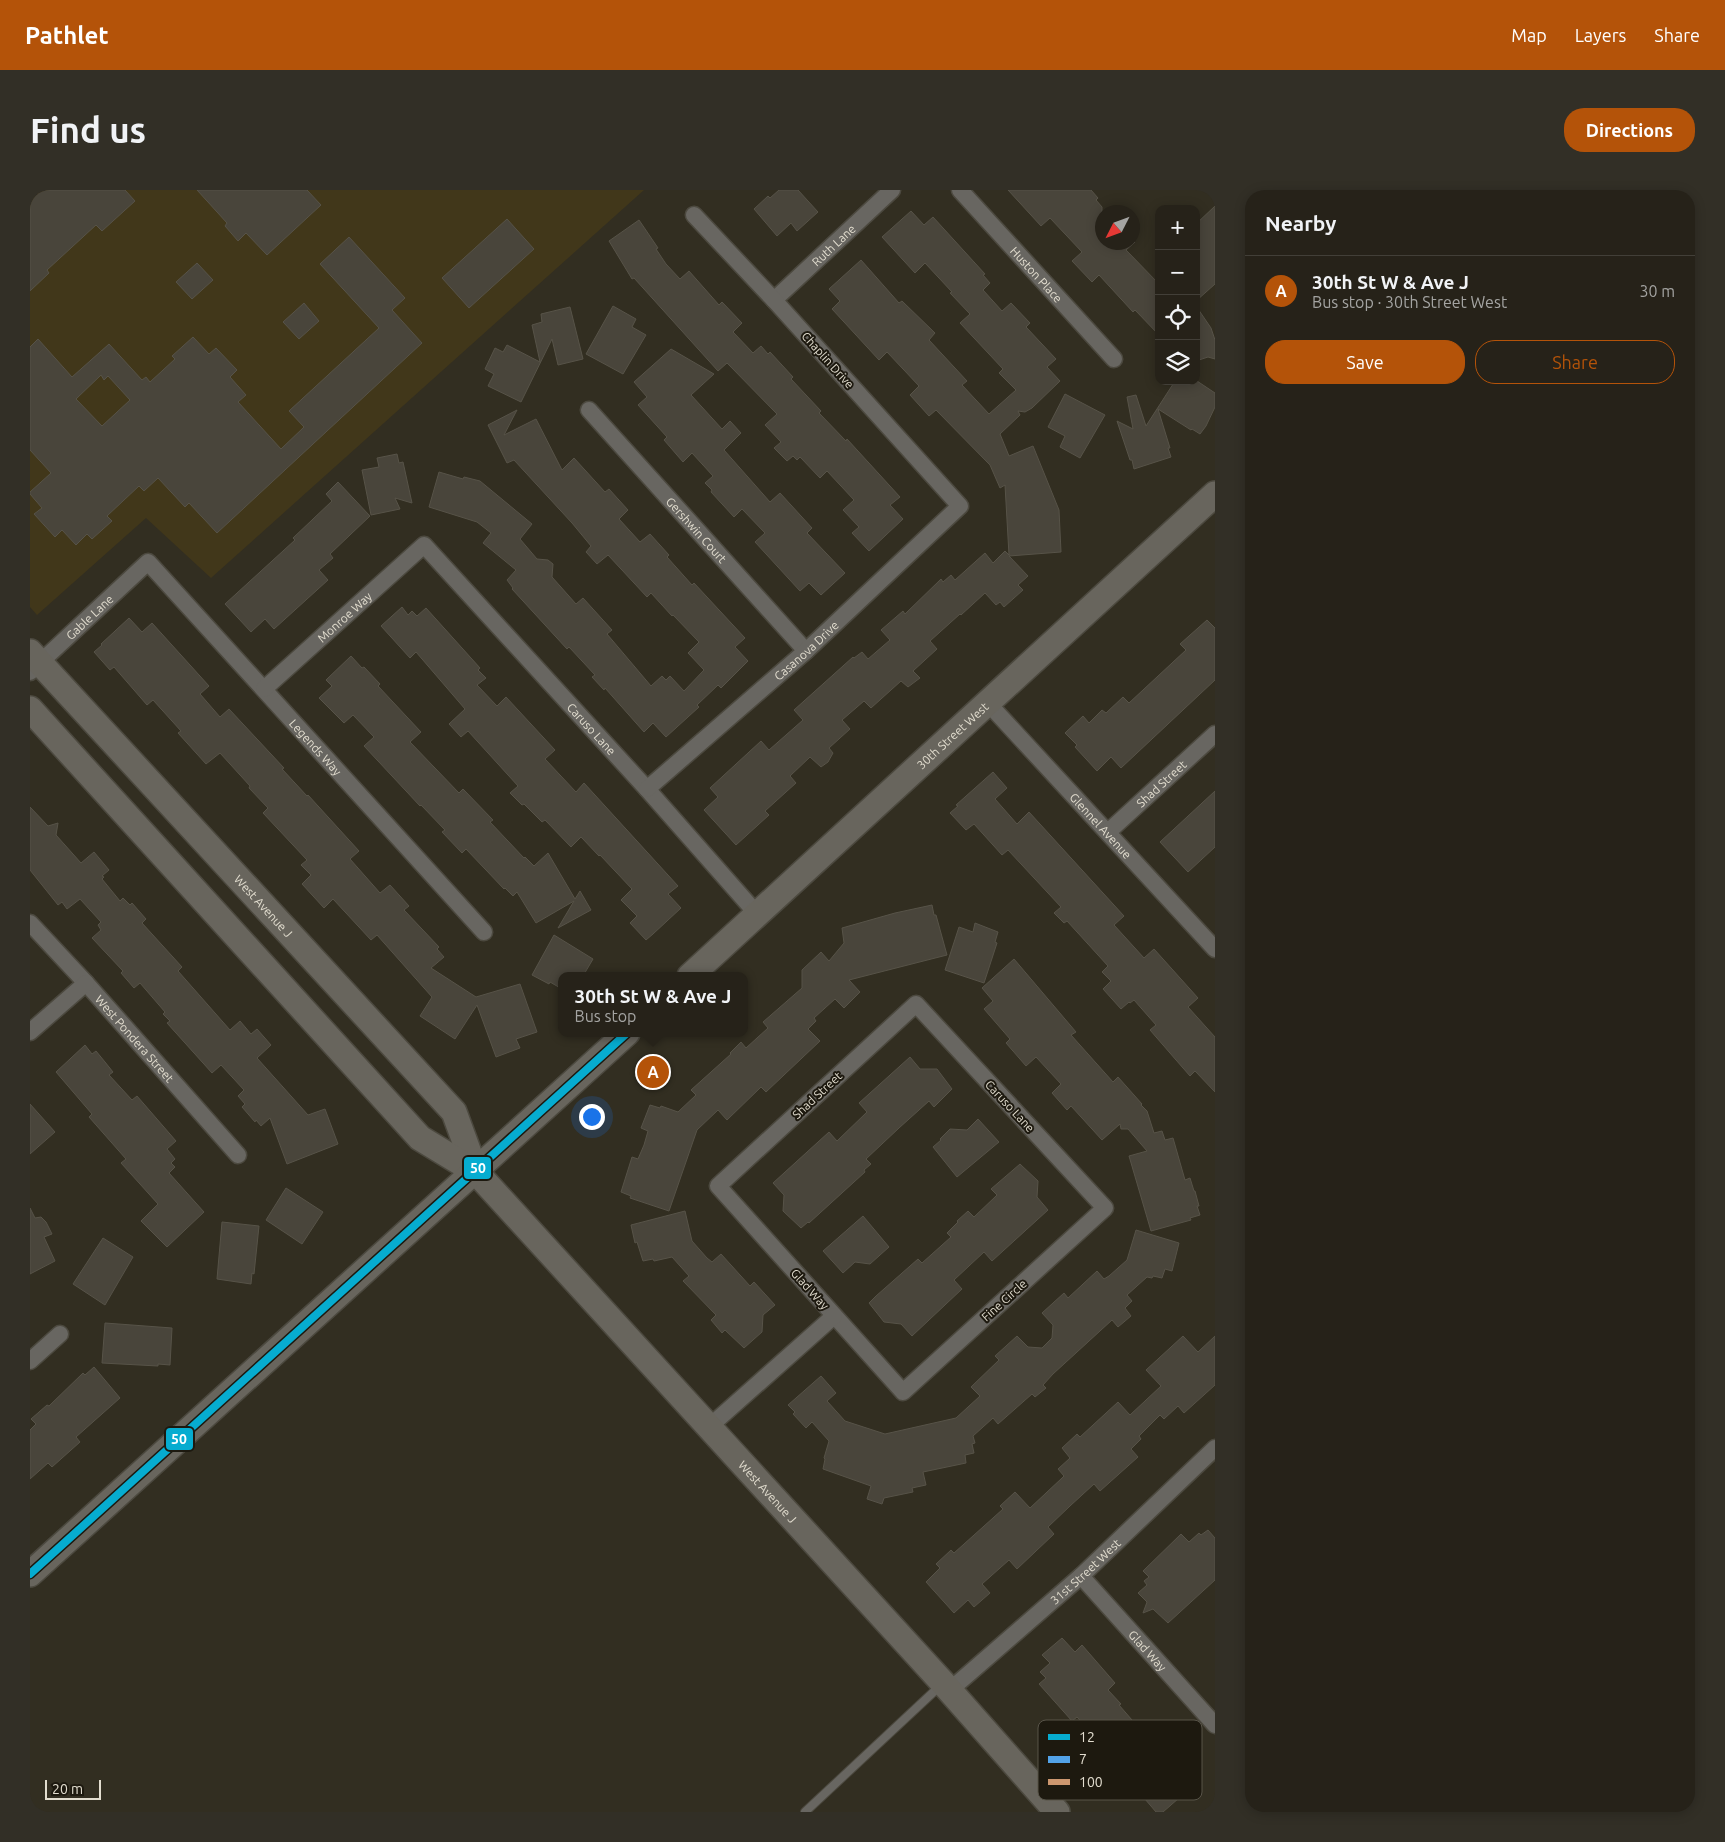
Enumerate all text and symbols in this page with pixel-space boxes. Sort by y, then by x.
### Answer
text: Pathlet [25,22,109,49]
text: Map [1511,25,1547,45]
text: Layers [1575,25,1626,45]
text: Share [1654,25,1700,45]
button: Directions [1564,108,1695,152]
text: Find us [30,110,146,150]
north arrow [1095,205,1140,250]
map controls [1155,205,1200,385]
button: + [1155,205,1200,250]
text: Nearby [1265,211,1336,235]
street label: Ruth Lane [809,221,858,268]
street label: Huston Place [1008,244,1065,305]
button: − [1155,250,1200,295]
text: 30th St W & Ave J [1312,271,1469,293]
text: A [1275,282,1287,300]
text: 30 m [1639,282,1675,300]
text: Bus stop · 30th Street West [1312,293,1507,311]
button: locate [1155,295,1200,340]
street label: Chaplin Drive [799,329,857,391]
button: layers [1155,340,1200,385]
button: Save [1265,340,1465,384]
button: Share [1475,340,1675,384]
street label: Gershwin Court [664,494,730,565]
street label: Monroe Way [315,589,374,644]
street label: Gable Lane [63,592,115,642]
street label: Casanova Drive [771,618,841,682]
street label: 30th Street West [914,699,991,771]
street label: Caruso Lane [565,700,619,757]
street label: Legends Way [287,716,345,778]
street label: Shad Street [1134,757,1189,809]
street label: Glennel Avenue [1068,790,1134,861]
street label: West Avenue J [232,872,295,939]
popup [558,972,748,1037]
text: 30th St W & Ave J [575,985,731,1007]
street label: West Pondera Street [93,992,177,1085]
text: Bus stop [575,1007,636,1025]
pin: A [637,1053,669,1091]
street label: Shad Street [790,1069,845,1121]
street label: Caruso Lane [983,1078,1037,1134]
your location [579,1104,605,1130]
line badge: 50 [463,1156,492,1180]
text: 50 [470,1160,486,1176]
street label: Glad Way [788,1266,832,1312]
street label: Fine Circle [979,1277,1029,1323]
line badge: 50 [165,1427,194,1451]
text: 50 [171,1431,187,1447]
street label: West Avenue J [736,1458,799,1525]
street label: 31st Street West [1048,1536,1123,1606]
street label: Glad Way [1126,1627,1170,1673]
legend [1038,1720,1202,1800]
text: 12 [1079,1729,1095,1745]
text: 7 [1079,1751,1087,1767]
text: 100 [1079,1774,1103,1790]
scale bar [45,1777,101,1800]
text: 20 m [52,1781,83,1797]

